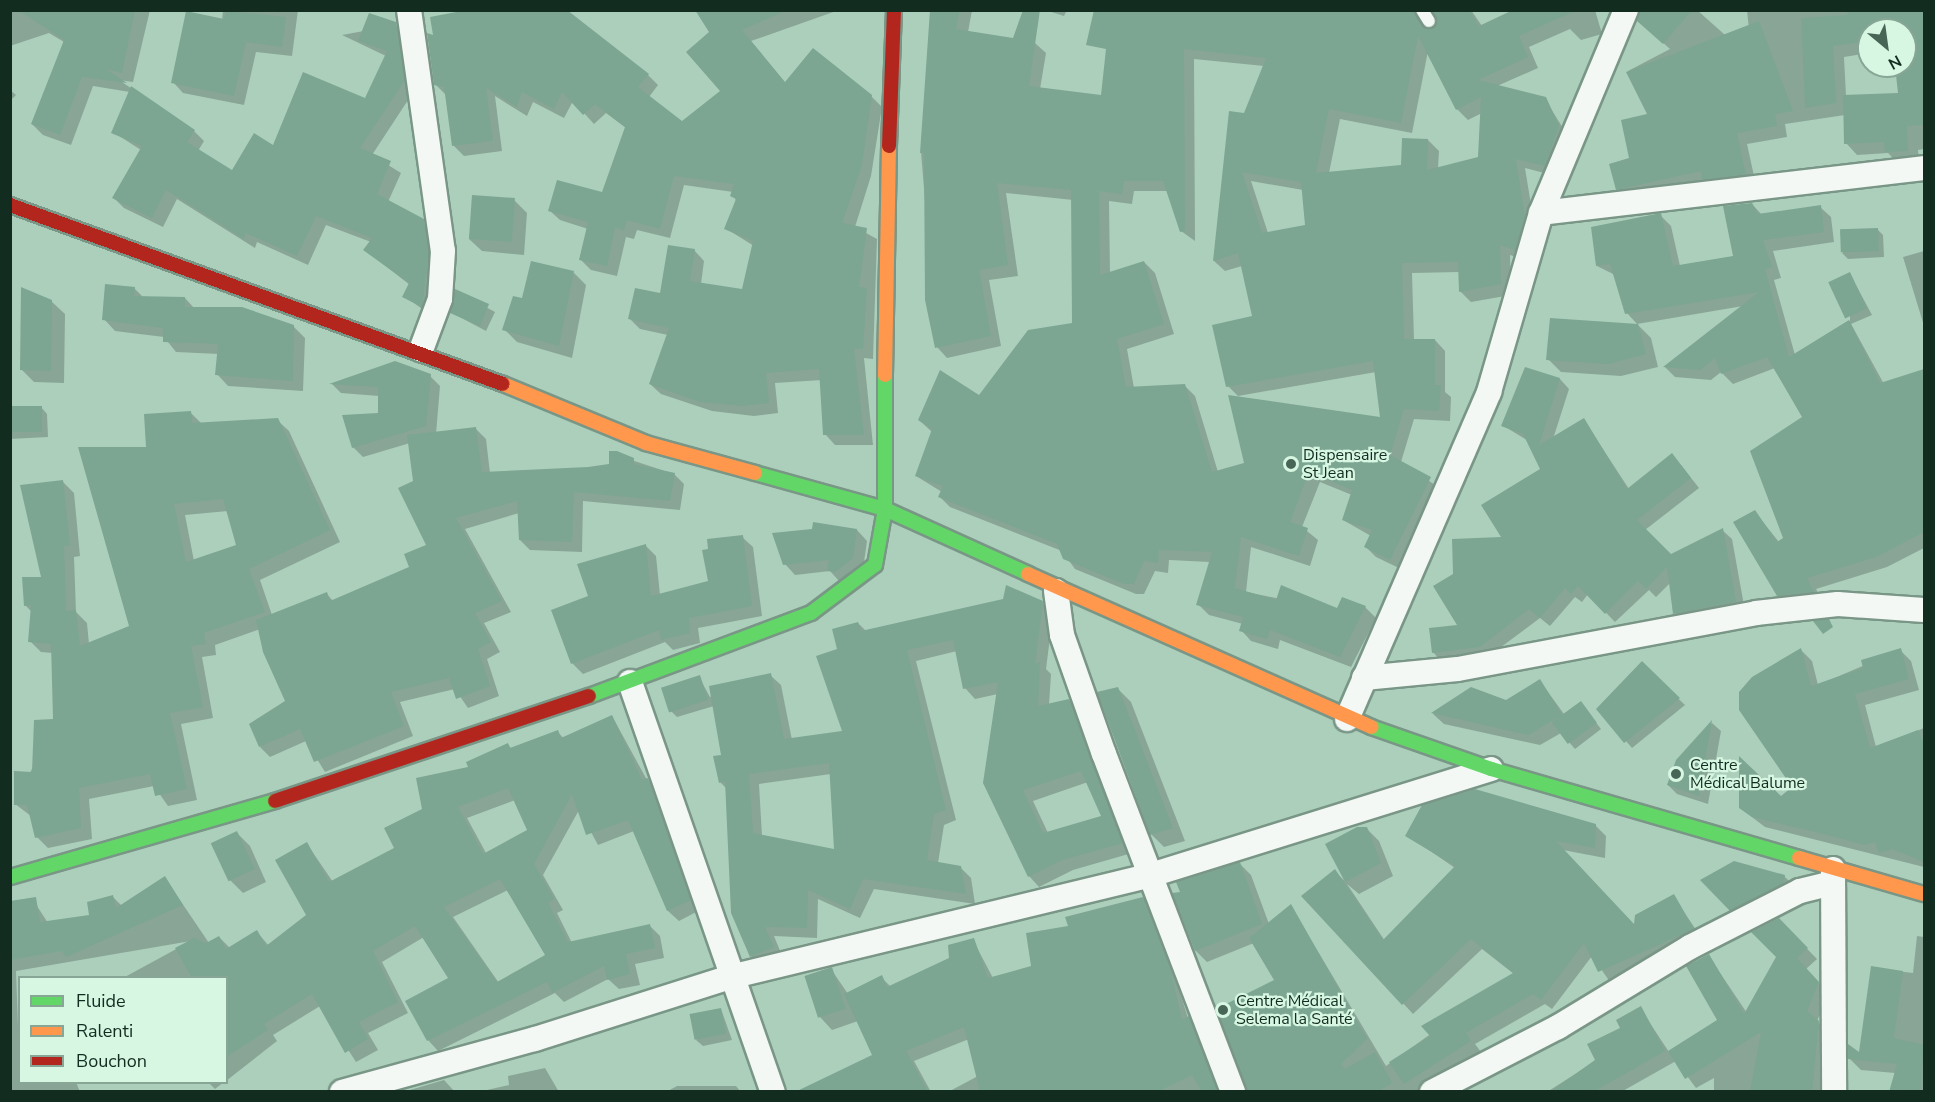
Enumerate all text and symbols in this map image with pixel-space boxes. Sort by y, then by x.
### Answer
north arrow [1857,18,1917,78]
text: N [1884,49,1905,75]
place label: Dispensaire St Jean [1303,445,1387,483]
marker: Dispensaire St Jean [1284,457,1298,471]
place label: Centre Médical Balume [1690,755,1805,793]
marker: Centre Médical Balume [1667,765,1685,783]
legend [18,976,228,1084]
text: Fluide [76,989,126,1013]
place label: Centre Médical Selema la Santé [1236,991,1353,1029]
marker: Centre Médical Selema la Santé [1214,1001,1232,1019]
text: Ralenti [76,1019,133,1043]
text: Bouchon [76,1049,147,1073]

